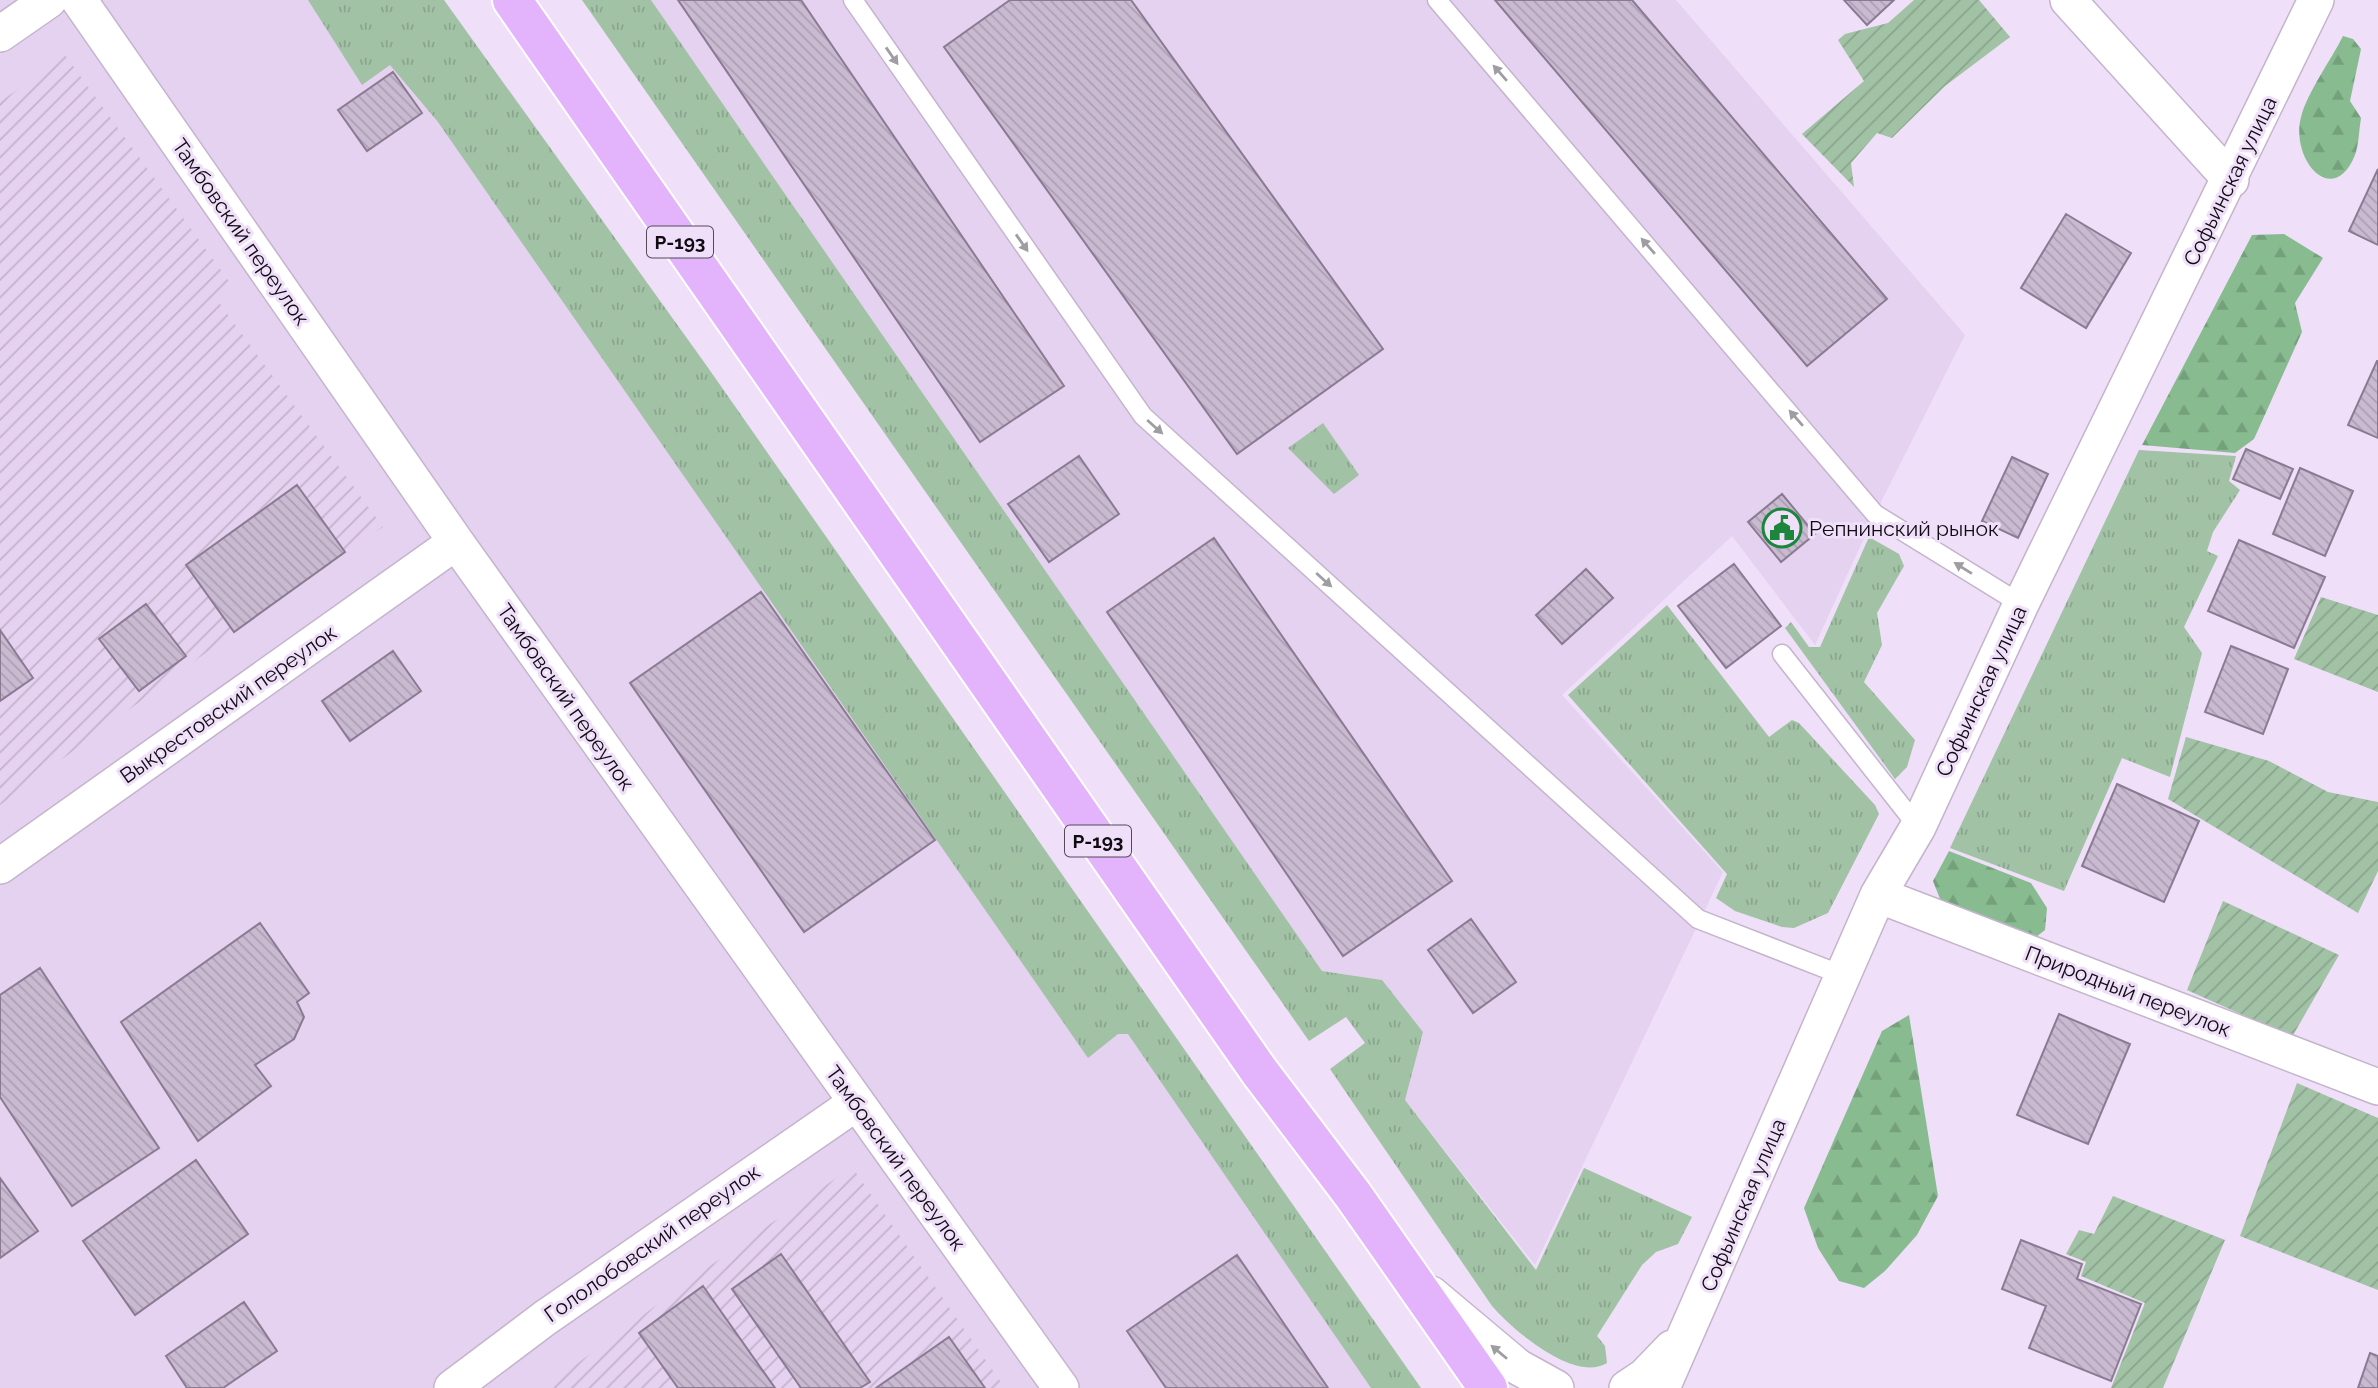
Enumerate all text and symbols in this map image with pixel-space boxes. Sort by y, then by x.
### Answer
one-way arrow [885,47,899,65]
one-way arrow [1492,64,1508,82]
street label: Софьинская улица [2178,92,2282,270]
street label: Тамбовский переулок [167,134,315,330]
road number: Р-193 [647,226,713,258]
one-way arrow [1015,234,1029,252]
one-way arrow [1641,237,1656,254]
one-way arrow [1789,410,1804,427]
one-way arrow [1146,419,1164,435]
public building icon: Репнинский рынок [1761,507,1803,549]
place label: Репнинский рынок [1809,516,1999,541]
one-way arrow [1954,562,1973,575]
one-way arrow [1315,572,1332,587]
street label: Тамбовский переулок [492,599,640,795]
street label: Софьинская улица [1930,602,2032,780]
street label: Выкрестовский переулок [115,620,341,788]
road number: Р-193 [1065,826,1131,856]
street label: Природный переулок [2022,940,2234,1042]
street label: Тамбовский переулок [821,1061,971,1255]
street label: Софьинская улица [1695,1115,1791,1295]
street label: Гололобовский переулок [539,1159,765,1327]
one-way arrow [1490,1344,1508,1360]

